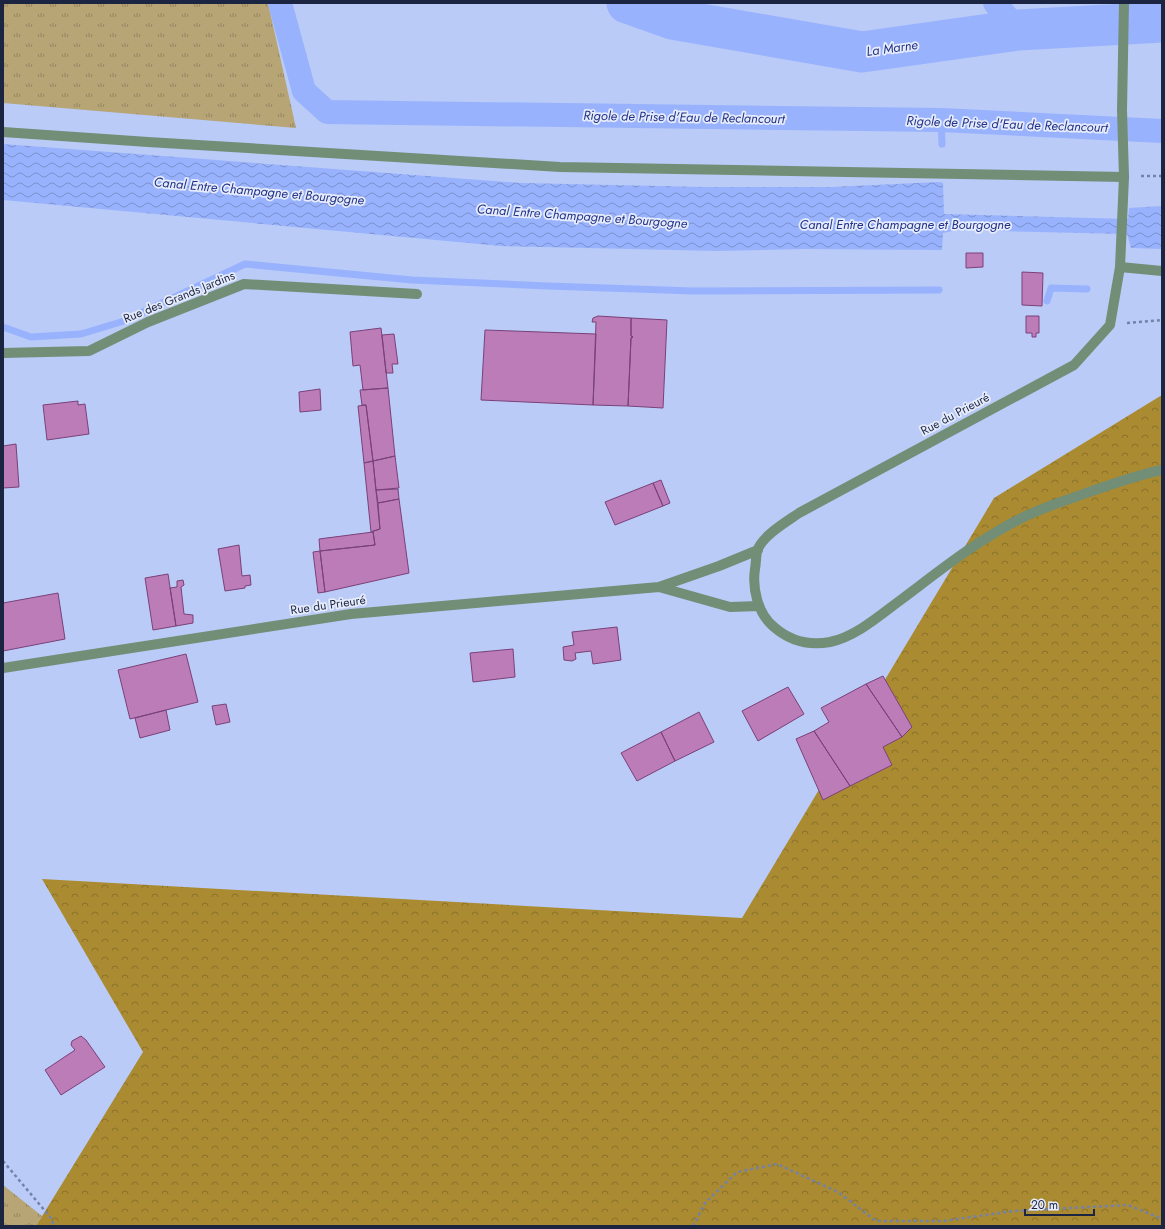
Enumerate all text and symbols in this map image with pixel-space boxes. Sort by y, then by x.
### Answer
water label: La Marne [865,35,919,61]
water label: Rigole de Prise d'Eau de Reclancourt [583,106,786,128]
water label: Rigole de Prise d'Eau de Reclancourt [906,111,1109,137]
water label: Canal Entre Champagne et Bourgogne [153,172,365,210]
water label: Canal Entre Champagne et Bourgogne [476,199,688,233]
water label: Canal Entre Champagne et Bourgogne [800,215,1011,234]
street label: Rue des Grands Jardins [121,266,238,328]
street label: Rue du Prieuré [917,388,993,440]
street label: Rue du Prieuré [289,591,367,619]
scale bar [1025,1191,1094,1217]
text: 20 m [1031,1196,1058,1214]

